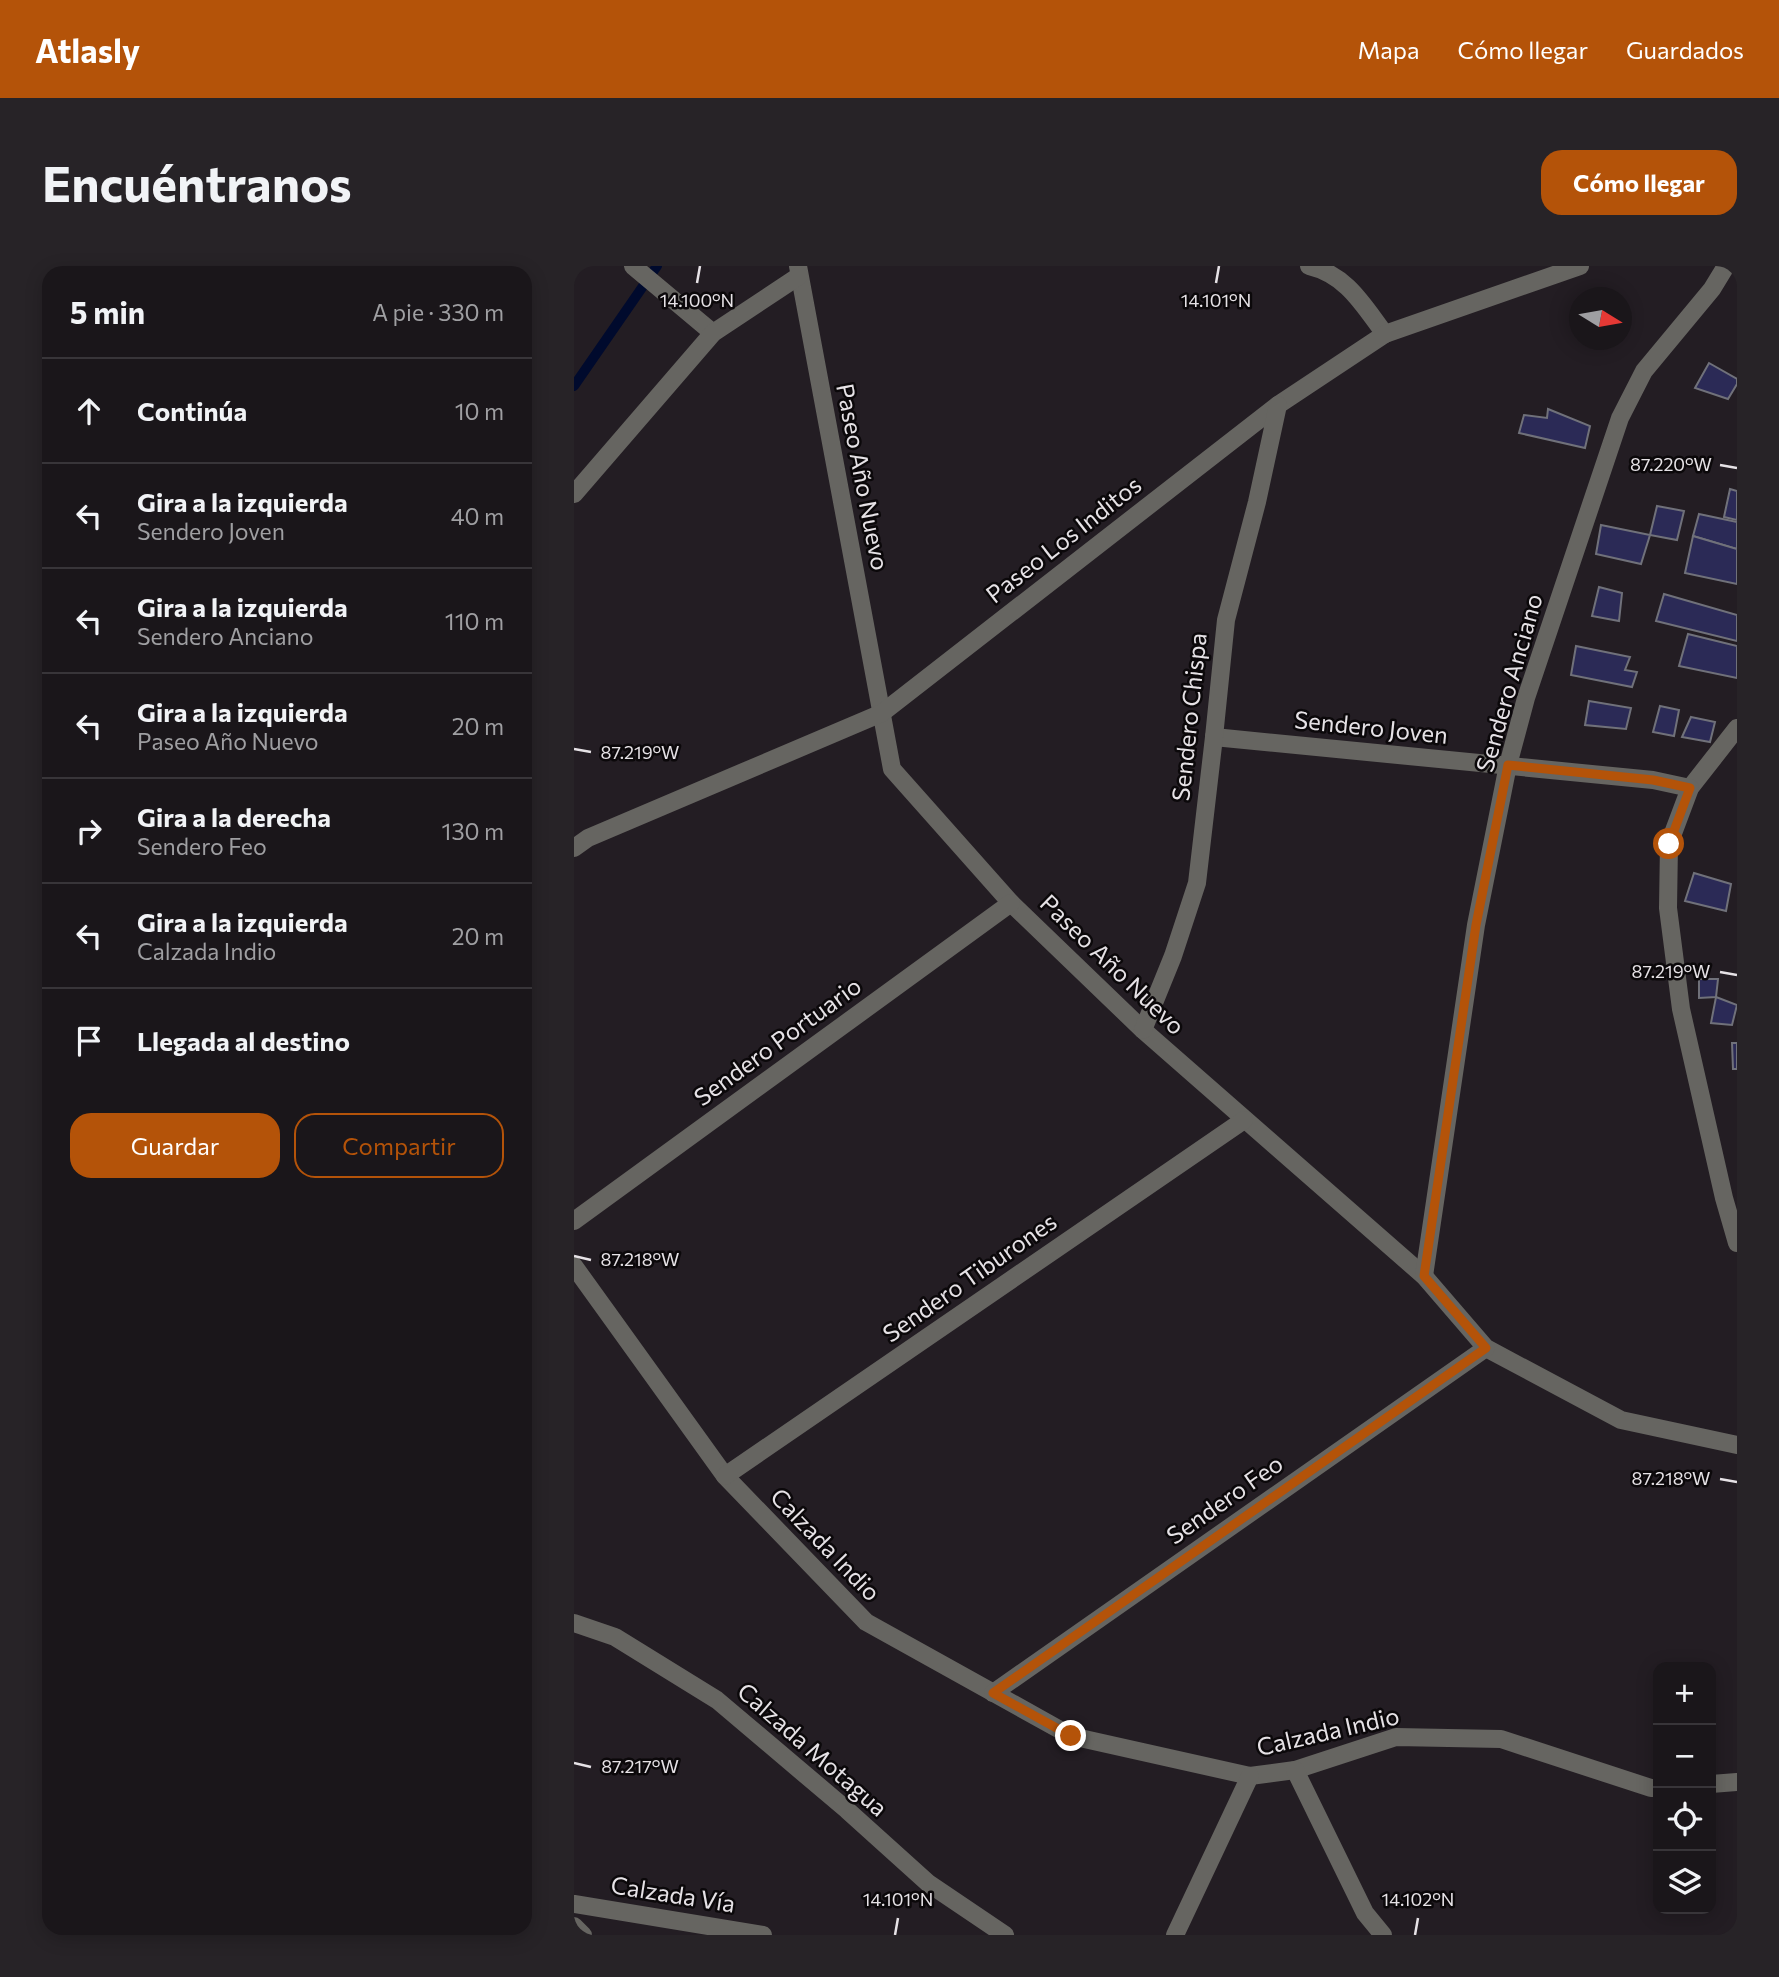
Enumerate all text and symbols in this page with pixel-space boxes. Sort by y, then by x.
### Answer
text: Atlasly [35,29,140,70]
text: Mapa [1357,35,1420,64]
text: Cómo llegar [1458,35,1588,64]
text: Guardados [1626,35,1744,64]
button: Cómo llegar [1541,150,1737,215]
text: Encuéntranos [42,152,352,212]
north arrow [1569,287,1632,350]
text: 14.100°N [660,289,734,311]
text: 14.101°N [1181,289,1251,311]
text: 5 min [70,293,145,330]
text: A pie · 330 m [372,298,504,326]
street label: Paseo Año Nuevo [831,381,896,572]
icon: ahead [70,392,108,430]
text: Continúa [137,395,247,426]
text: 10 m [455,397,504,425]
text: 87.220°W [1630,453,1712,475]
street label: Paseo Los Inditos [980,469,1146,608]
text: Gira a la izquierda [137,486,348,517]
icon: left [70,497,108,535]
text: 40 m [451,502,504,530]
text: Sendero Joven [137,517,285,545]
street label: Sendero Anciano [1469,590,1548,775]
text: Gira a la izquierda [137,591,348,622]
icon: left [70,602,108,640]
text: 110 m [445,607,504,635]
text: Sendero Anciano [137,622,313,650]
street label: Sendero Chispa [1165,631,1212,802]
text: Gira a la izquierda [137,696,348,727]
street label: Sendero Joven [1293,704,1449,749]
icon: left [70,707,108,745]
text: 20 m [452,712,504,740]
text: Paseo Año Nuevo [137,727,319,755]
text: 87.219°W [601,741,679,763]
text: Gira a la derecha [137,801,331,832]
icon: right [70,812,108,850]
text: 130 m [442,817,504,845]
route start [1653,828,1684,859]
text: Sendero Feo [137,832,267,860]
street label: Paseo Año Nuevo [1035,888,1191,1040]
text: Gira a la izquierda [137,906,348,937]
icon: left [70,917,108,955]
text: 20 m [452,922,504,950]
text: Calzada Indio [137,937,276,965]
text: 87.219°W [1632,960,1710,982]
street label: Sendero Portuario [688,970,866,1111]
icon: arrive [70,1022,108,1060]
text: Llegada al destino [137,1025,350,1056]
button: Guardar [70,1113,280,1178]
button: Compartir [294,1113,504,1178]
street label: Sendero Tiburones [877,1206,1061,1347]
text: 87.218°W [601,1248,679,1270]
street label: Sendero Feo [1160,1448,1288,1549]
text: 87.218°W [1632,1467,1710,1489]
street label: Calzada Indio [765,1482,887,1606]
map controls [1653,1662,1716,1914]
button: + [1653,1662,1716,1725]
street label: Calzada Motagua [732,1676,894,1822]
street label: Calzada Indio [1254,1700,1402,1761]
route end [1055,1720,1086,1751]
button: − [1653,1725,1716,1788]
text: 87.217°W [601,1755,679,1777]
button: locate [1653,1788,1716,1851]
button: layers [1653,1851,1716,1914]
street label: Calzada Vía [609,1869,737,1918]
text: 14.101°N [863,1888,933,1910]
text: 14.102°N [1382,1888,1454,1910]

